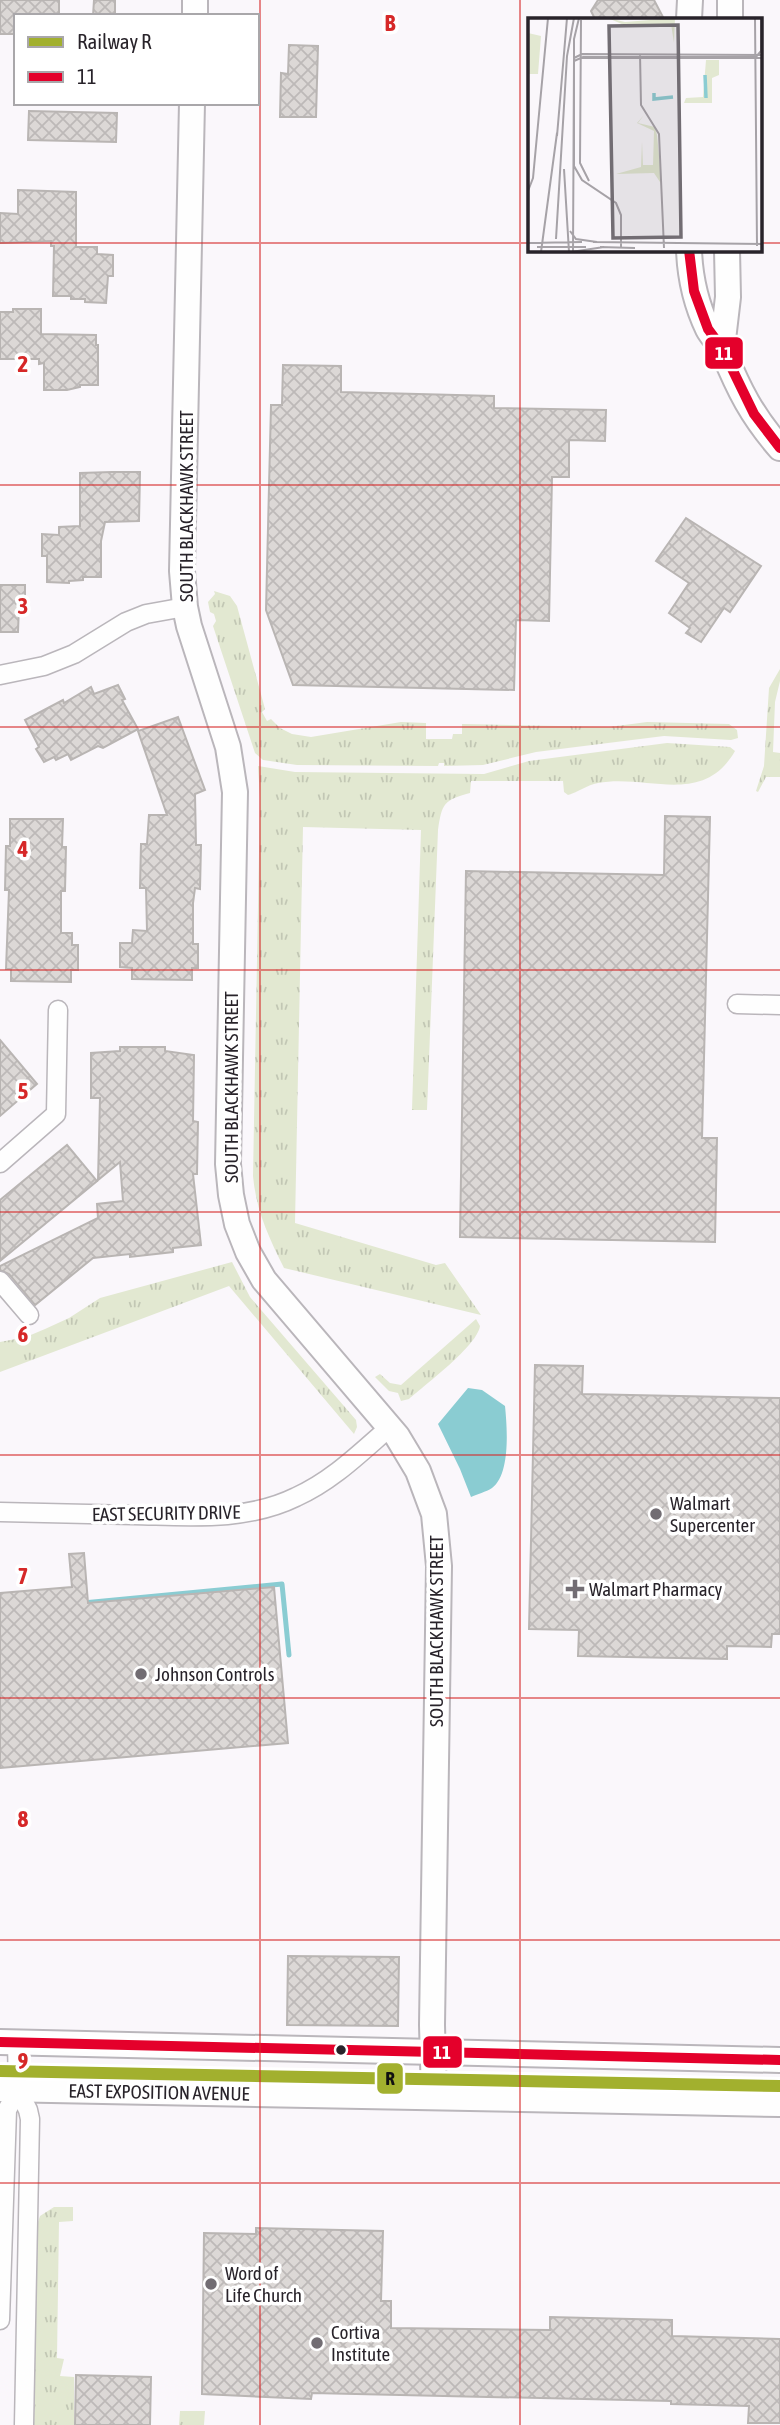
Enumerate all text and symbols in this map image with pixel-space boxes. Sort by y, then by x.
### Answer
text: B [385,10,396,36]
legend [14,14,259,105]
inset map [528,18,762,252]
text: Railway R [77,29,152,53]
text: 11 [77,64,97,88]
line badge: 11 [704,336,744,370]
text: 11 [715,342,733,364]
text: 2 [18,351,28,377]
street label: SOUTH BLACKHAWK STREET [175,409,197,602]
text: 3 [18,593,28,619]
text: 4 [17,836,29,862]
street label: SOUTH BLACKHAWK STREET [220,990,242,1183]
text: 5 [18,1078,29,1104]
text: 6 [18,1321,29,1347]
place label: Walmart Supercenter [670,1492,755,1536]
street label: EAST SECURITY DRIVE [92,1501,240,1525]
marker: Walmart Supercenter [648,1506,664,1522]
street label: SOUTH BLACKHAWK STREET [425,1534,447,1727]
text: 7 [18,1563,28,1589]
place label: Walmart Pharmacy [589,1578,723,1600]
marker: Walmart Pharmacy [567,1581,583,1597]
place label: Johnson Controls [155,1663,275,1685]
marker: Johnson Controls [133,1666,149,1682]
text: 8 [18,1806,29,1832]
line badge: 11 [422,2035,463,2069]
text: 11 [433,2041,451,2063]
unlabelled marker [334,2043,348,2057]
text: 9 [18,2048,29,2074]
line badge: R [376,2062,404,2095]
text: R [385,2067,395,2089]
street label: EAST EXPOSITION AVENUE [68,2079,250,2105]
place label: Word of Life Church [225,2262,302,2306]
marker: Word of Life Church [203,2276,219,2292]
place label: Cortiva Institute [331,2321,390,2365]
marker: Cortiva Institute [309,2335,325,2351]

